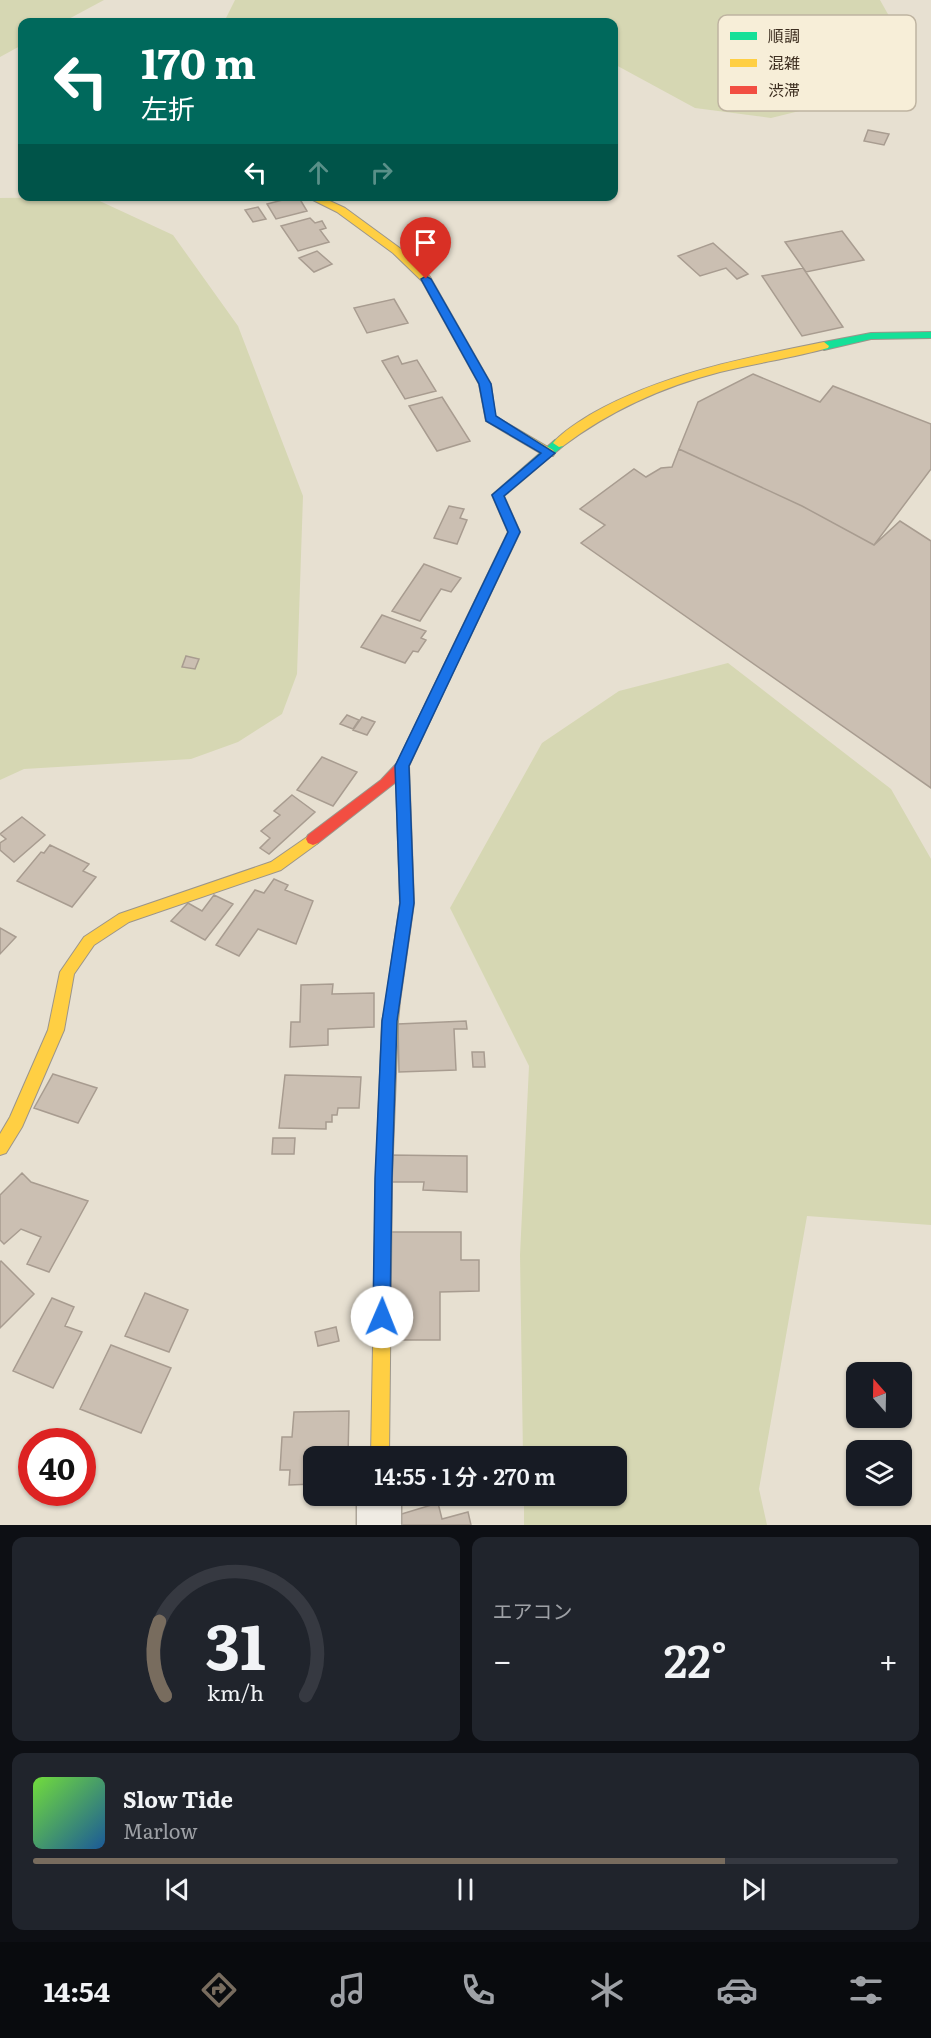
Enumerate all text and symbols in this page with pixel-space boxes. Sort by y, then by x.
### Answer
legend [718,15,916,111]
text: 順調 [768,23,800,47]
text: 170 m [141,30,256,92]
icon: left [42,42,120,120]
text: 混雑 [768,50,800,74]
text: 渋滞 [768,77,800,101]
text: 左折 [141,87,195,127]
icon: left [239,156,272,189]
icon: ahead [302,156,335,189]
icon: right [365,156,398,189]
pin [400,217,451,279]
icon: arrive [409,226,442,259]
position arrow [350,1285,414,1349]
north arrow [846,1362,912,1428]
map controls [846,1362,912,1506]
speed limit sign: 40 [18,1428,96,1506]
button: layers [846,1440,912,1506]
text: 14:55 · 1 分 · 270 m [374,1459,556,1492]
text: エアコン [493,1595,573,1625]
text: 31 [205,1597,266,1689]
text: 22° [664,1625,727,1692]
text: − [493,1634,512,1683]
text: + [879,1634,898,1683]
text: km/h [207,1676,264,1708]
text: Slow Tide [123,1782,233,1815]
text: Marlow [123,1815,198,1845]
icon: previous [161,1873,194,1906]
icon: pause [449,1873,482,1906]
icon: next [737,1873,770,1906]
icon: directions [198,1969,240,2011]
icon: music [327,1969,369,2011]
icon: phone [457,1969,499,2011]
icon: climate [586,1969,628,2011]
icon: car [716,1969,758,2011]
icon: filters [845,1969,887,2011]
text: 14:54 [44,1970,110,2010]

